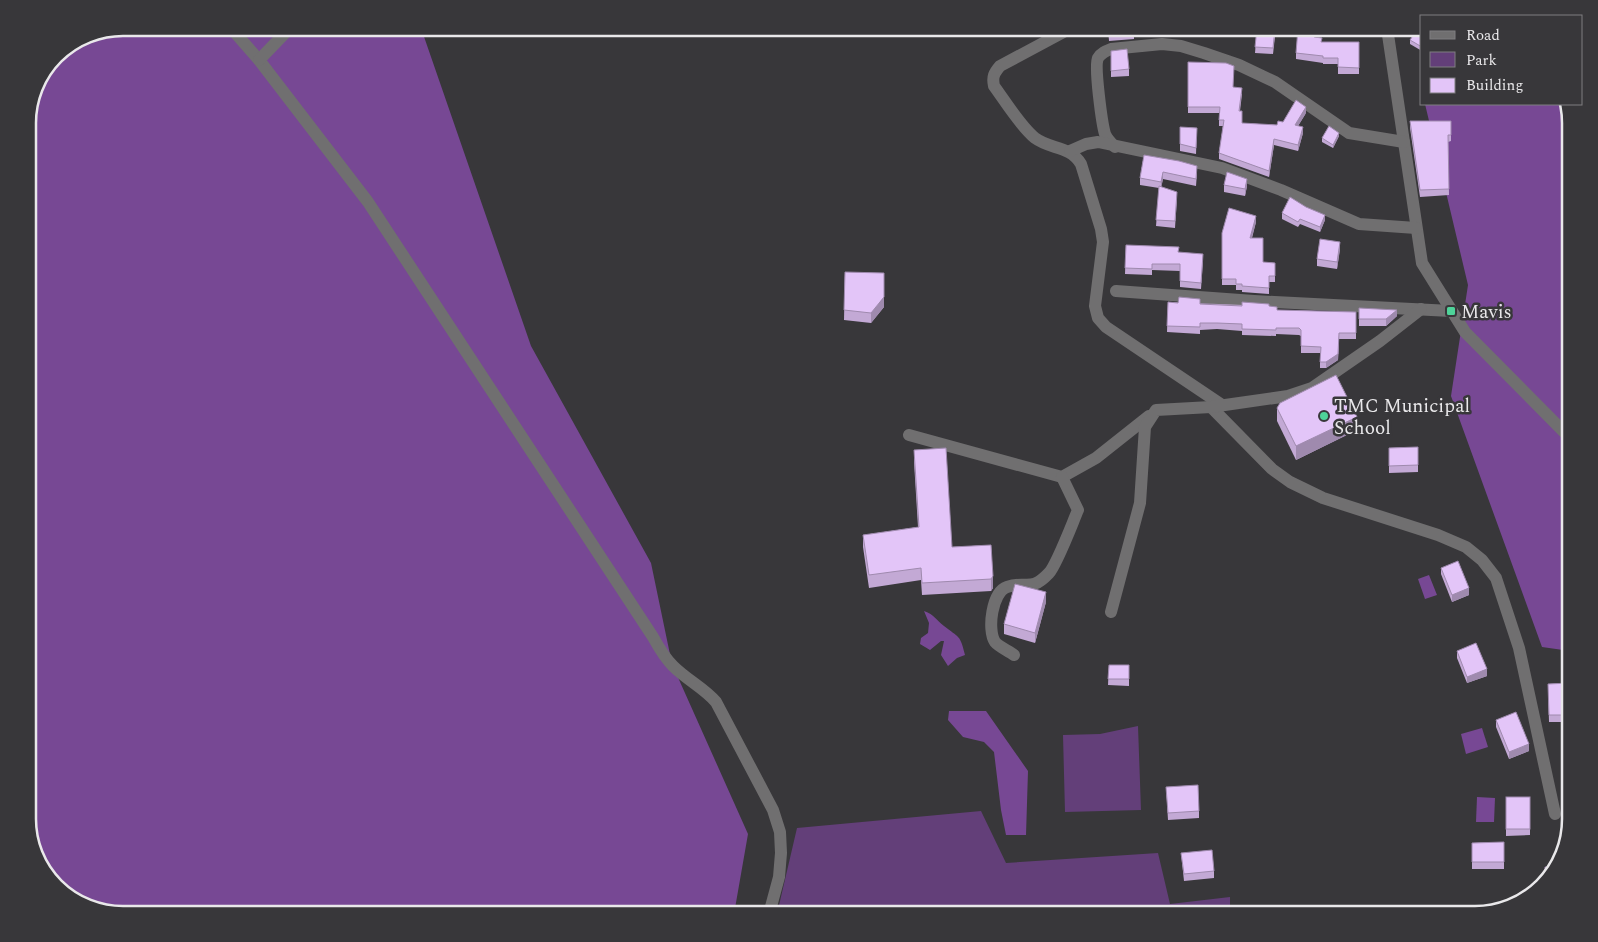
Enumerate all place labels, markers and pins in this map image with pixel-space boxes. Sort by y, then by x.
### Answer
place label: Mavis [1461,298,1512,327]
marker: Mavis [1445,305,1457,317]
place label: TMC Municipal School [1334,392,1470,443]
marker: TMC Municipal School [1318,410,1330,422]

